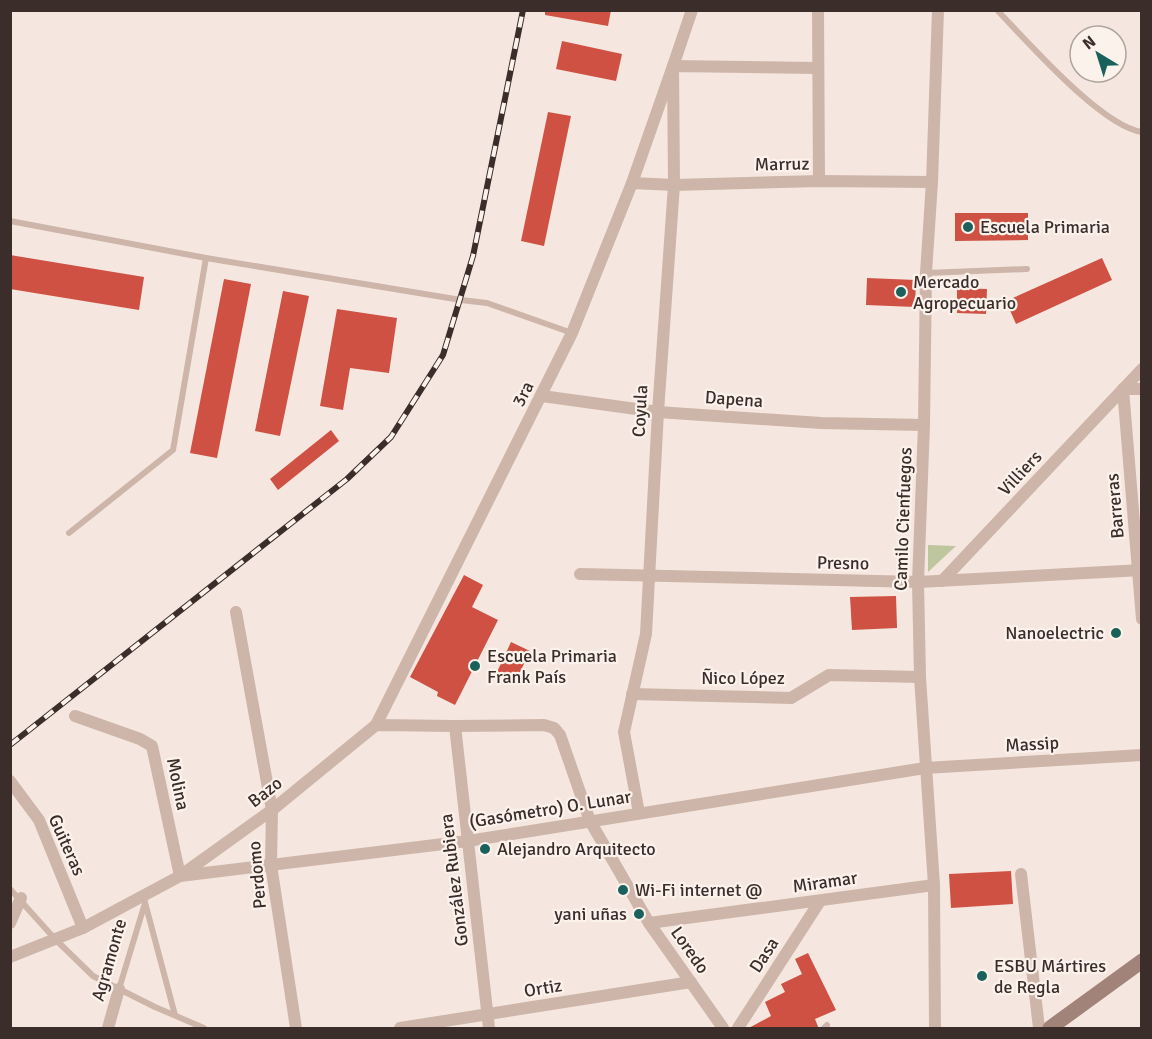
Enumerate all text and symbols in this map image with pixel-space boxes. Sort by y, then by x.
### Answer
north arrow [1068,24,1128,84]
text: N [1079,32,1100,54]
street label: Marruz [754,153,810,175]
place label: Escuela Primaria [980,216,1110,238]
marker: Escuela Primaria [961,220,975,234]
place label: Mercado Agropecuario [913,271,1016,314]
marker: Mercado Agropecuario [894,285,908,299]
street label: 3ra [507,378,539,410]
street label: Coyula [628,384,652,438]
street label: Dapena [704,386,764,412]
street label: Villiers [994,446,1047,500]
street label: Camilo Cienfuegos [889,447,917,591]
street label: Barreras [1101,472,1129,540]
street label: Presno [817,552,869,574]
place label: Nanoelectric [1005,622,1104,644]
marker: Nanoelectric [1109,626,1123,640]
place label: Escuela Primaria Frank País [487,645,617,688]
marker: Escuela Primaria Frank País [468,659,482,673]
street label: Ñico López [701,667,785,689]
street label: Massip [1005,732,1059,756]
street label: Molina [162,756,194,812]
street label: Bazo [244,772,286,812]
street label: (Gasómetro) O. Lunar [468,785,633,833]
street label: Guiteras [44,811,90,879]
street label: González Rubiera [435,813,473,947]
place label: Alejandro Arquitecto [497,838,656,860]
street label: Perdomo [243,840,271,910]
marker: Alejandro Arquitecto [478,842,492,856]
street label: Miramar [791,867,859,897]
place label: Wi-Fi internet @ [635,879,762,901]
marker: Wi-Fi internet @ [616,883,630,897]
place label: yani uñas [554,903,627,925]
marker: yani uñas [632,907,646,921]
street label: Agramonte [87,916,131,1004]
street label: Loredo [666,922,714,978]
street label: Dasa [745,933,783,977]
place label: ESBU Mártires de Regla [994,955,1106,998]
marker: ESBU Mártires de Regla [975,969,989,983]
street label: Ortiz [522,974,564,1002]

